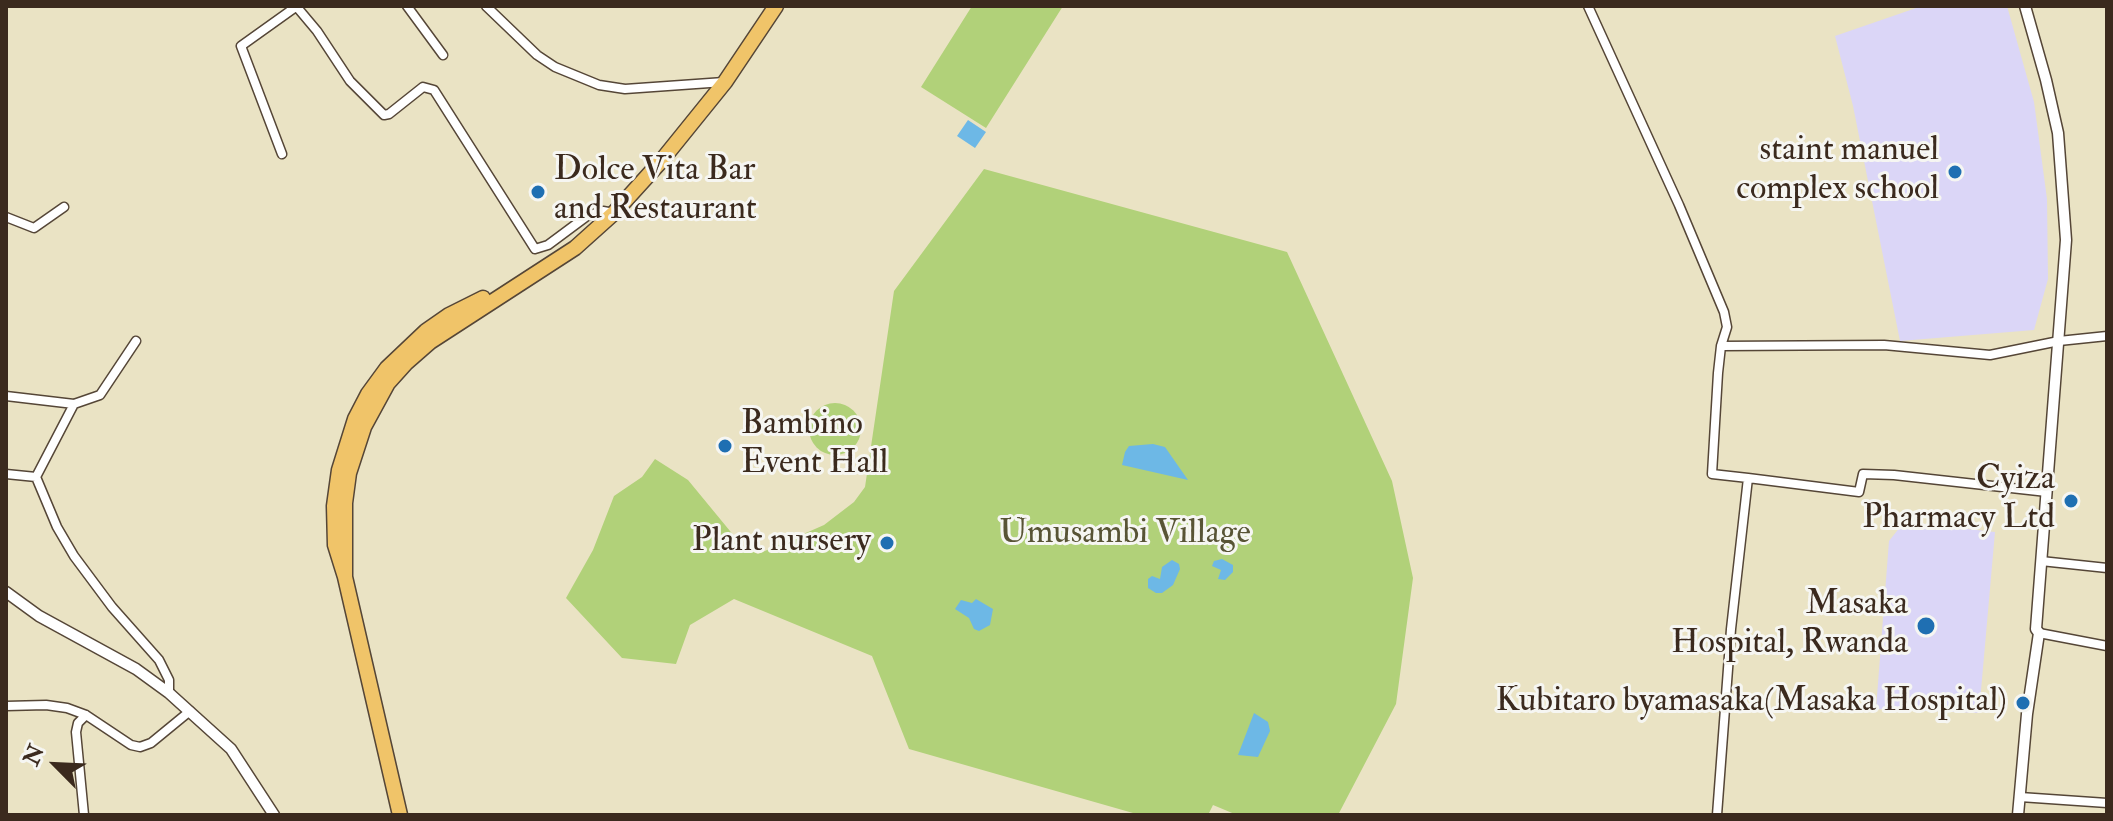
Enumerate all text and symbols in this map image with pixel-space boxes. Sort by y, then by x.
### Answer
place label: staint manuel complex school [1736,132,1939,212]
place label: Dolce Vita Bar and Restaurant [554,152,757,232]
marker: staint manuel complex school [1946,163,1964,181]
marker: Dolce Vita Bar and Restaurant [529,183,547,201]
place label: Bambino Event Hall [741,406,888,486]
marker: Bambino Event Hall [716,437,734,455]
place label: Cyiza Pharmacy Ltd [1862,461,2055,540]
marker: Cyiza Pharmacy Ltd [2062,492,2080,510]
park label: Umusambi Village [999,515,1251,555]
place label: Plant nursery [692,523,871,563]
marker: Plant nursery [878,534,896,552]
place label: Masaka Hospital, Rwanda [1671,586,1908,666]
marker: Masaka Hospital, Rwanda [1915,615,1937,637]
place label: Kubitaro byamasaka(Masaka Hospital) [1496,683,2007,723]
marker: Kubitaro byamasaka(Masaka Hospital) [2014,694,2032,712]
north arrow [16,725,96,805]
text: N [17,741,51,770]

